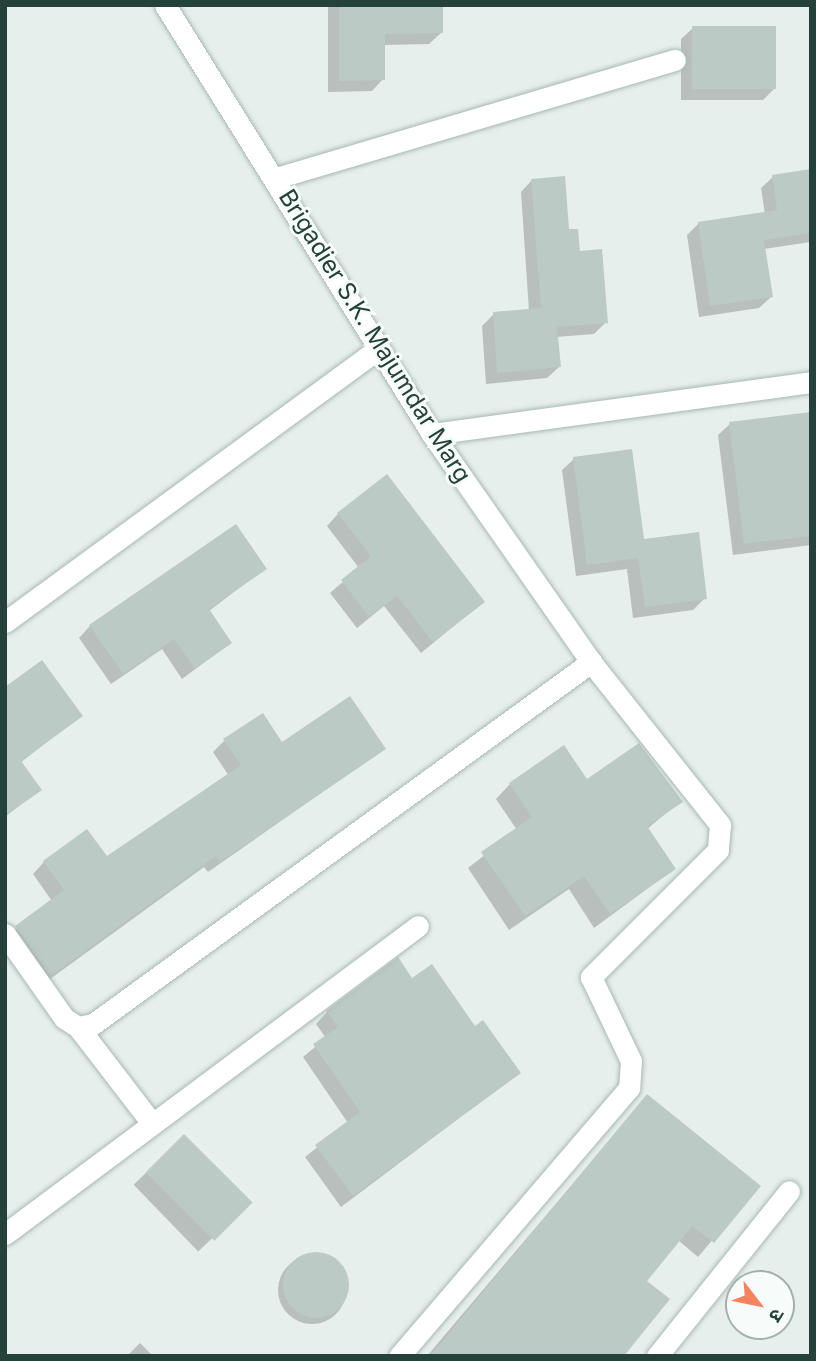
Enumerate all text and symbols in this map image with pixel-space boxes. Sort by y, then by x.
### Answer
street label: Brigadier S.K. Majumdar Marg [273,184,477,488]
north arrow [725,1270,795,1340]
text: उ [764,1305,789,1326]

